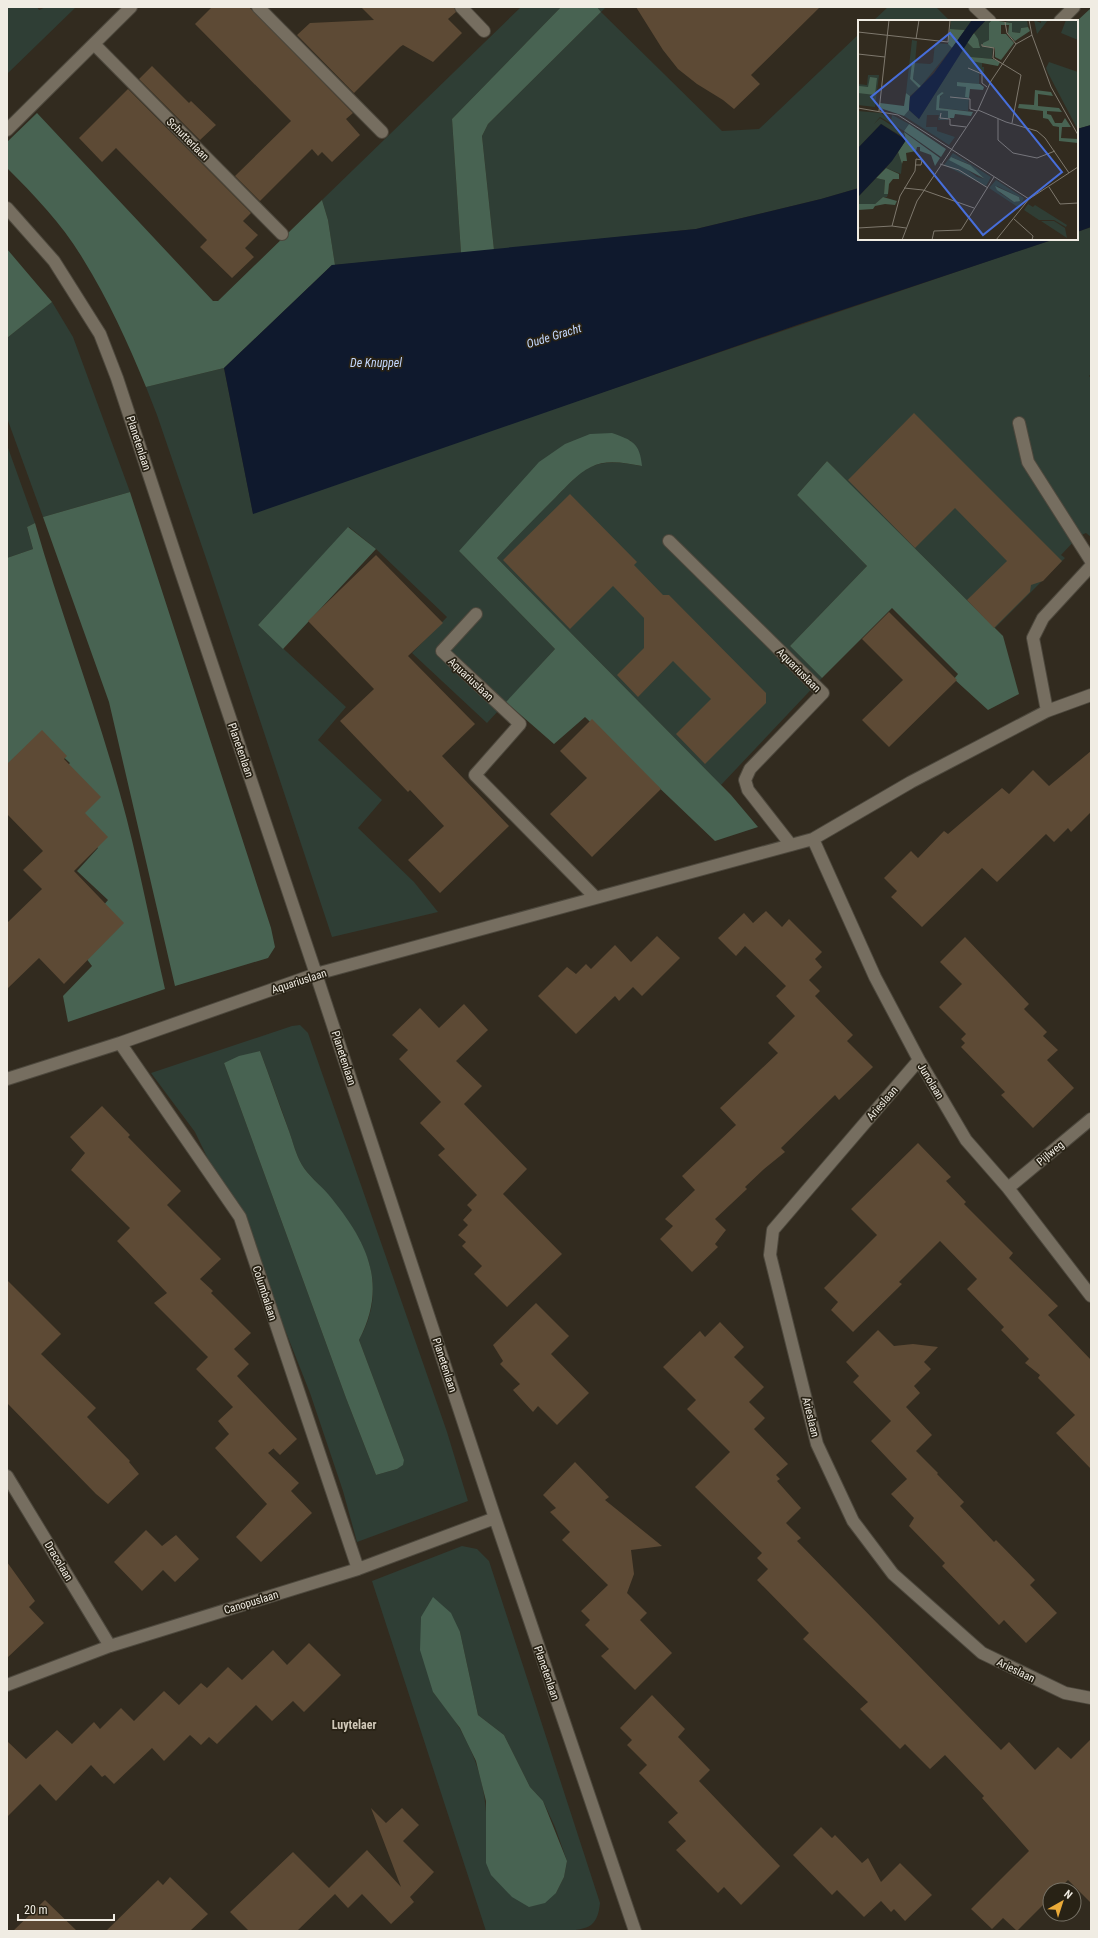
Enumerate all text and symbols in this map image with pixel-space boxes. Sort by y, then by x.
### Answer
inset map [858,20,1078,240]
street label: Schutterlaan [164,115,212,163]
water label: Oude Gracht [525,321,584,351]
water label: De Knuppel [350,356,402,370]
street label: Planetenlaan [124,414,153,472]
street label: Aquariuslaan [774,646,823,695]
street label: Aquariuslaan [445,655,496,704]
street label: Planetenlaan [225,721,256,779]
street label: Aquariuslaan [270,966,328,996]
street label: Planetenlaan [329,1029,358,1087]
street label: Junolaan [915,1061,946,1102]
street label: Arieslaan [864,1084,901,1123]
street label: Pijlweg [1034,1138,1067,1168]
street label: Columbalaan [250,1264,280,1322]
street label: Planetenlaan [430,1336,459,1394]
street label: Arieslaan [799,1396,822,1438]
street label: Dracolaan [42,1539,75,1583]
street label: Canopuslaan [222,1588,280,1617]
street label: Planetenlaan [531,1644,562,1702]
street label: Arieslaan [995,1656,1037,1685]
district label: Luytelaer [332,1718,376,1732]
north arrow [1042,1882,1082,1922]
text: N [1061,1887,1075,1902]
scale bar [18,1896,114,1922]
text: 20 m [24,1903,48,1917]

